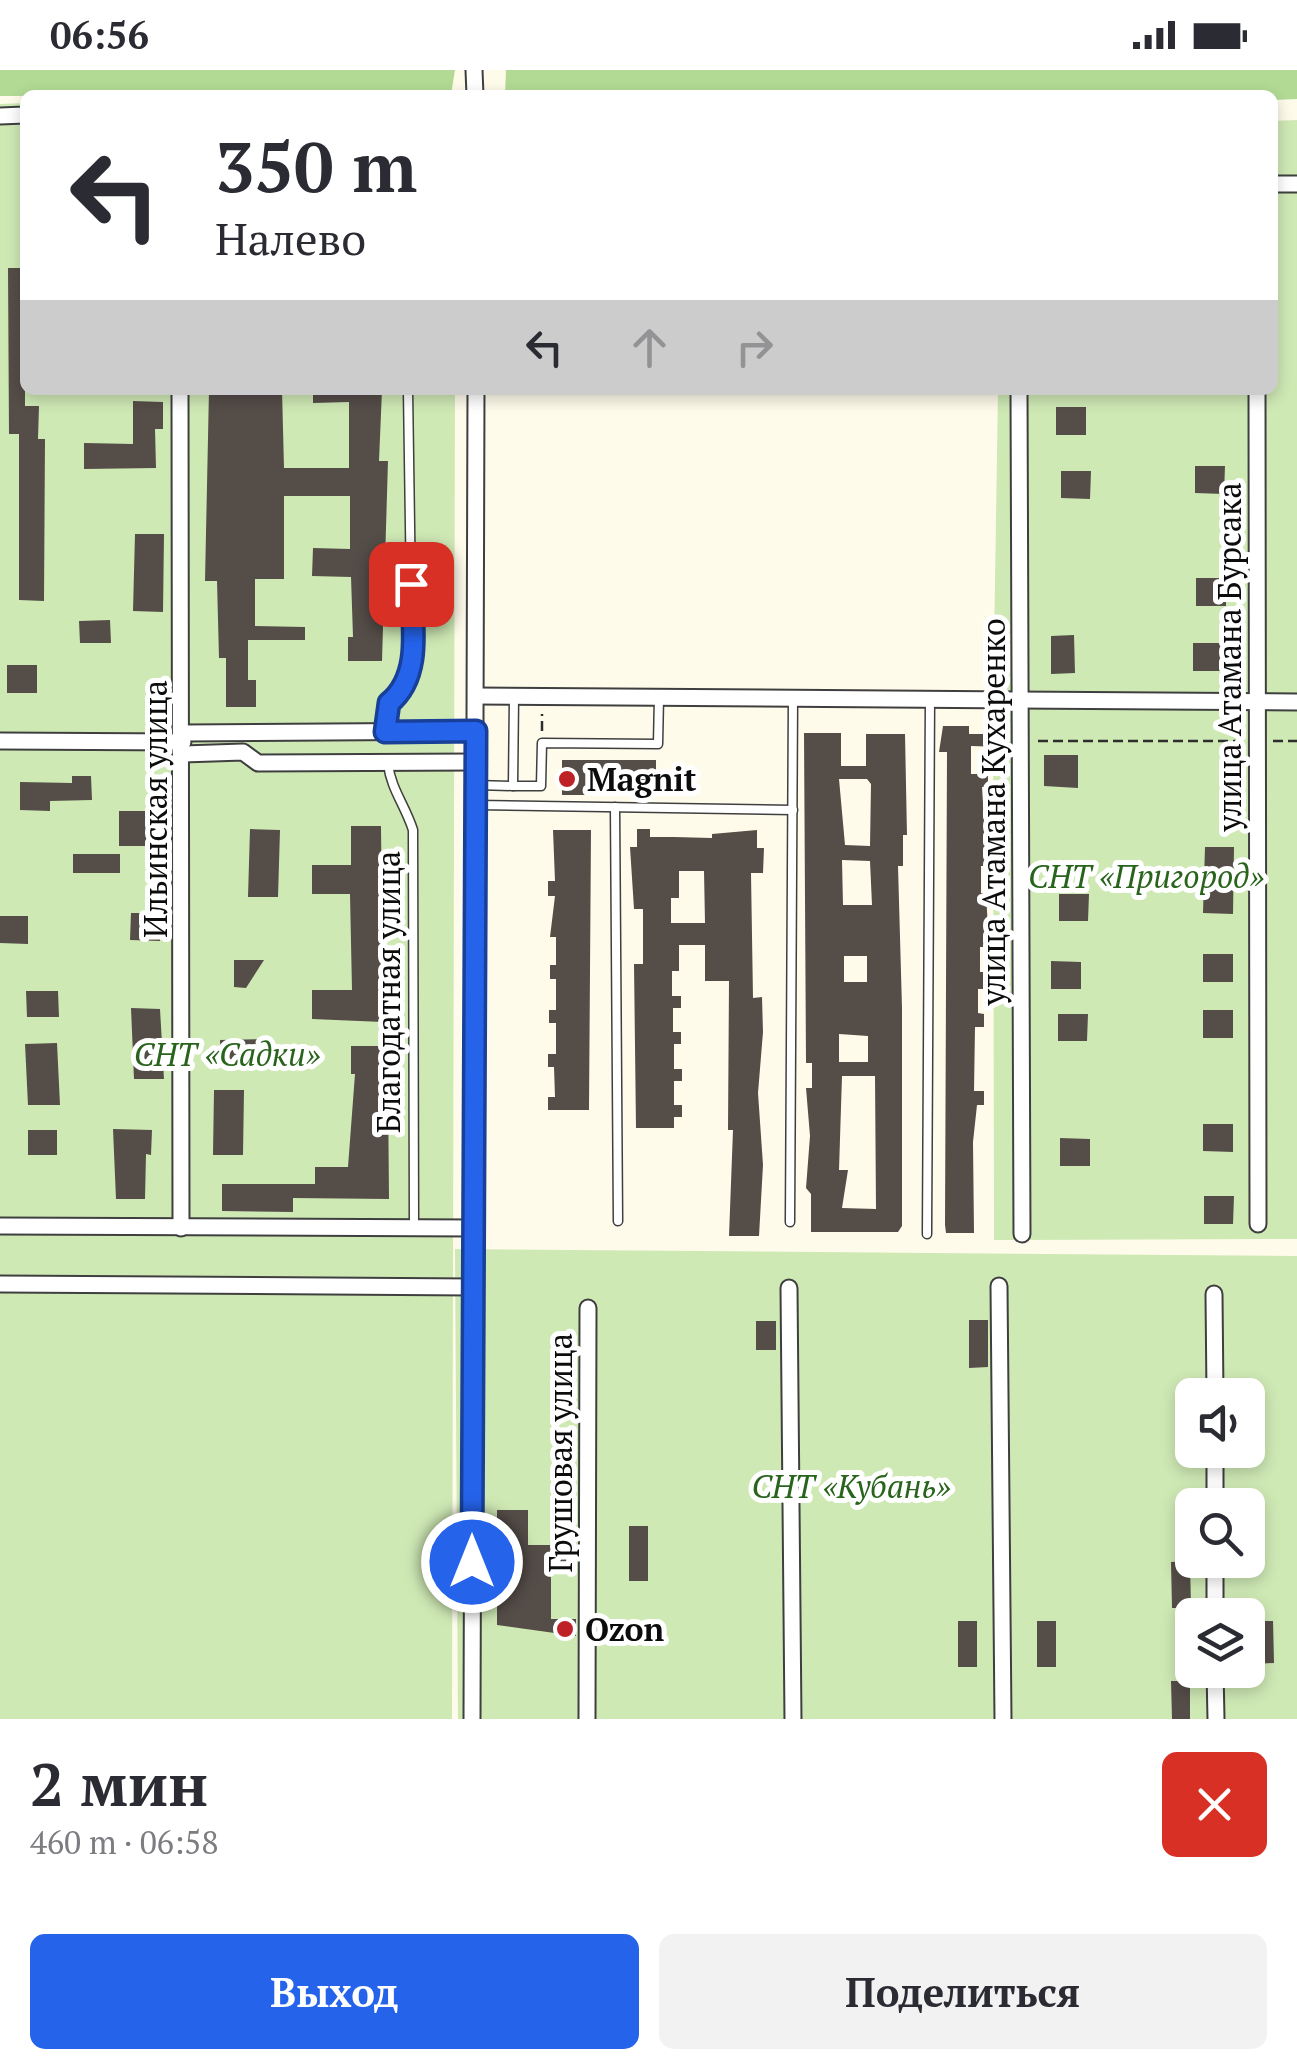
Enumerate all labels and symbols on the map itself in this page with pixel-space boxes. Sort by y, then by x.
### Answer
street label: улица Атамана Бурсака [1208,482,1250,833]
pin [369,542,454,627]
street label: улица Атамана Кухаренко [972,618,1014,1007]
street label: Ильинская улица [134,680,176,938]
place label: Magnit [587,758,697,800]
marker: Magnit [556,768,578,790]
street label: Благодатная улица [367,851,409,1133]
park label: СНТ «Пригород» [1028,855,1264,897]
park label: СНТ «Садки» [134,1033,321,1075]
street label: Грушовая улица [539,1333,581,1573]
park label: СНТ «Кубань» [752,1465,951,1507]
position arrow [420,1510,524,1614]
place label: Ozon [585,1608,665,1650]
marker: Ozon [554,1618,576,1640]

